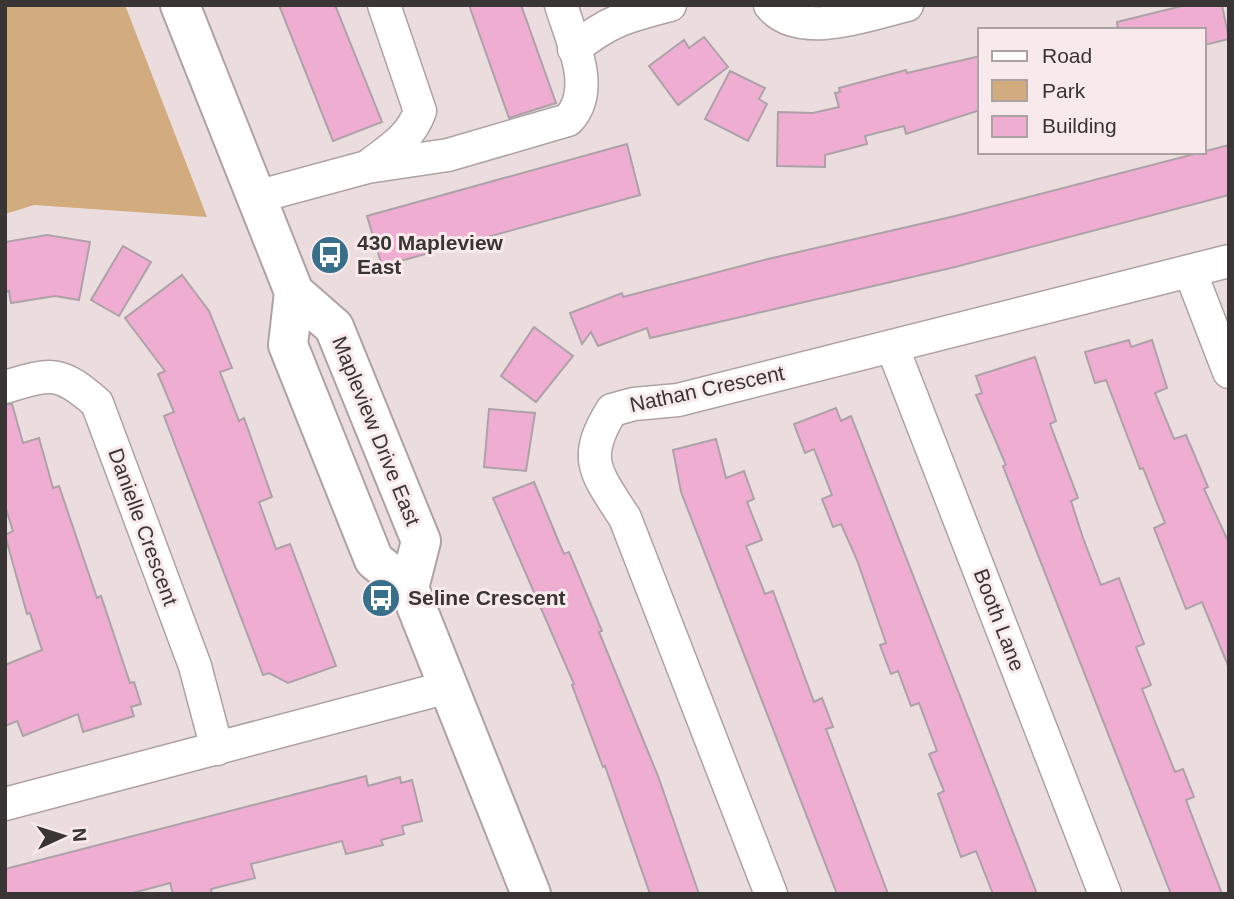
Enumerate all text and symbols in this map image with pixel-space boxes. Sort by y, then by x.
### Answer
legend [978,28,1206,154]
text: Road [1042,44,1092,67]
text: Park [1042,79,1086,102]
text: Building [1042,114,1117,137]
place label: 430 Mapleview East [357,231,504,278]
bus stop icon: 430 Mapleview East [309,234,351,276]
street label: Mapleview Drive East [328,333,425,529]
street label: Nathan Crescent [627,361,787,416]
street label: Danielle Crescent [104,445,183,609]
street label: Booth Lane [969,566,1029,674]
bus stop icon: Seline Crescent [360,577,402,619]
place label: Seline Crescent [408,586,566,609]
north arrow [28,801,98,871]
text: N [69,827,90,842]

